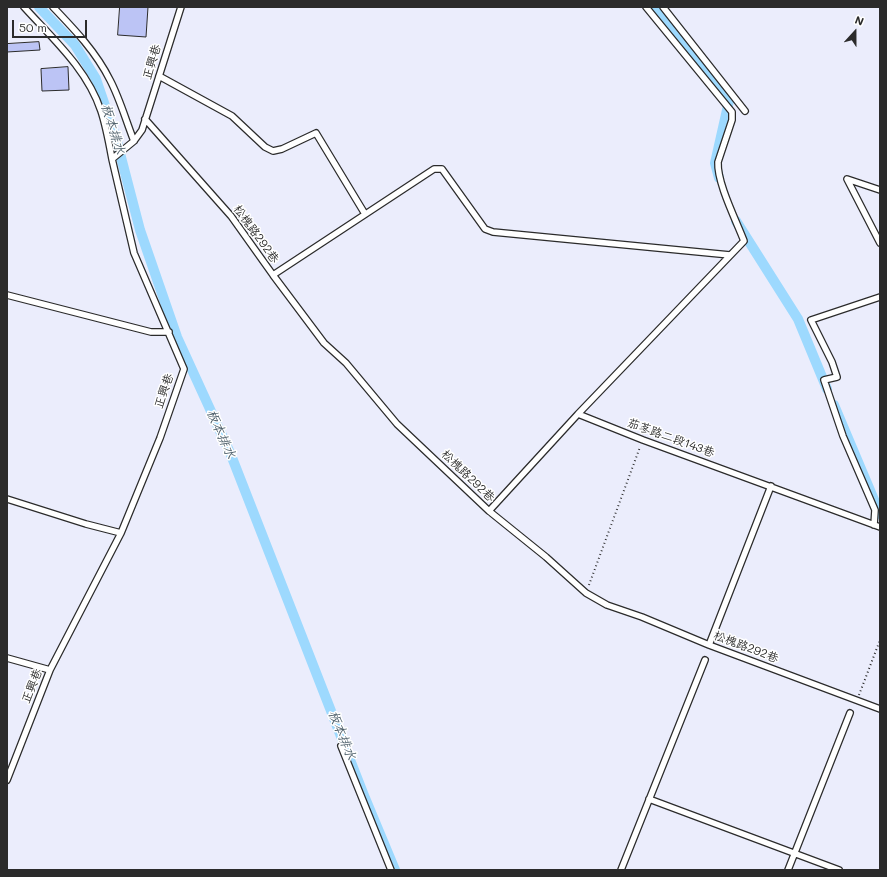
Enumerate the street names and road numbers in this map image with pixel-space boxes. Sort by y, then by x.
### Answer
street label: 正興巷 [140,43,164,81]
street label: 松槐路292巷 [230,202,282,266]
street label: 正興巷 [151,372,177,410]
street label: 茄苳路二段143巷 [626,416,716,460]
street label: 松槐路292巷 [438,447,498,505]
street label: 松槐路292巷 [711,628,781,666]
street label: 正興巷 [19,667,45,705]

